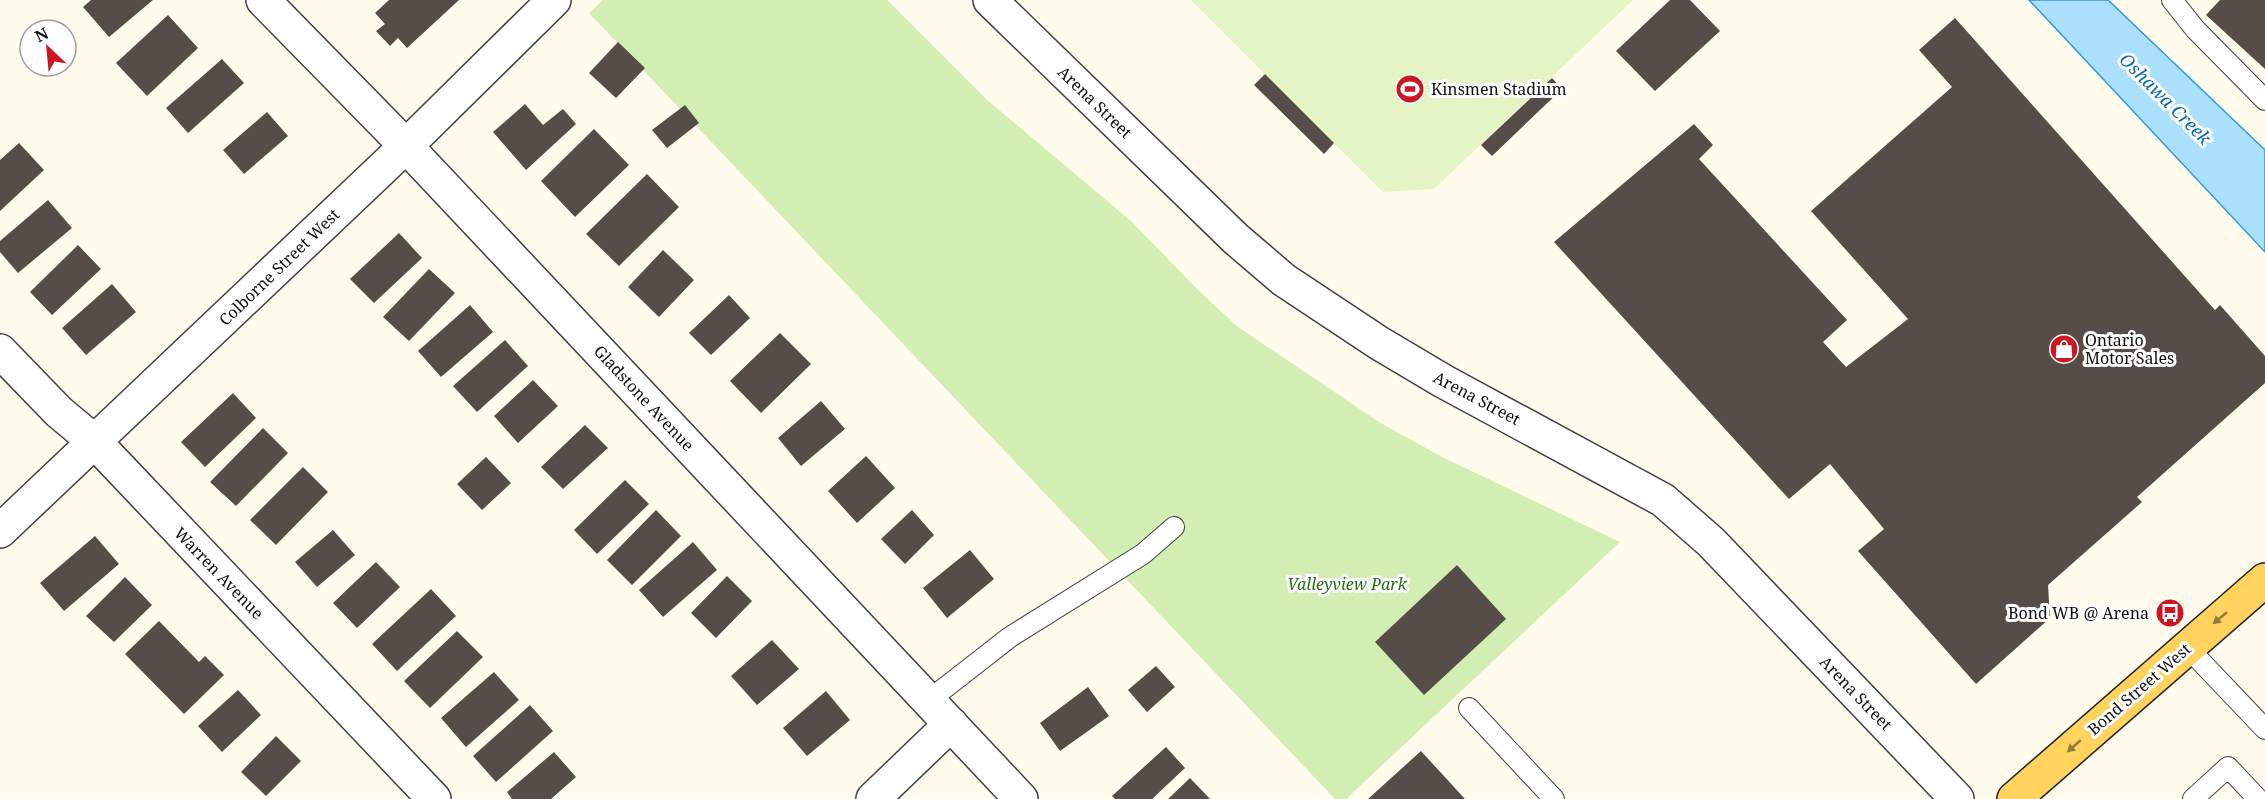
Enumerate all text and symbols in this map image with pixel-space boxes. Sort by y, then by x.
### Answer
north arrow [18,18,78,78]
text: N [31,22,52,47]
water label: Oshawa Creek [2115,47,2217,150]
street label: Arena Street [1053,61,1137,143]
sports icon: Kinsmen Stadium [1394,73,1426,105]
place label: Kinsmen Stadium [1431,78,1567,100]
street label: Colborne Street West [214,203,344,330]
place label: Ontario Motor Sales [2085,329,2174,369]
shop icon: Ontario Motor Sales [2048,333,2080,365]
street label: Gladstone Avenue [589,340,699,456]
street label: Arena Street [1430,366,1525,430]
street label: Warren Avenue [169,522,269,624]
park label: Valleyview Park [1287,573,1408,595]
bus stop icon: Bond WB @ Arena [2154,597,2186,629]
place label: Bond WB @ Arena [2008,602,2149,624]
one-way arrow [2213,611,2228,624]
street label: Bond Street West [2083,638,2196,740]
street label: Arena Street [1815,651,1897,735]
one-way arrow [2066,740,2081,753]

